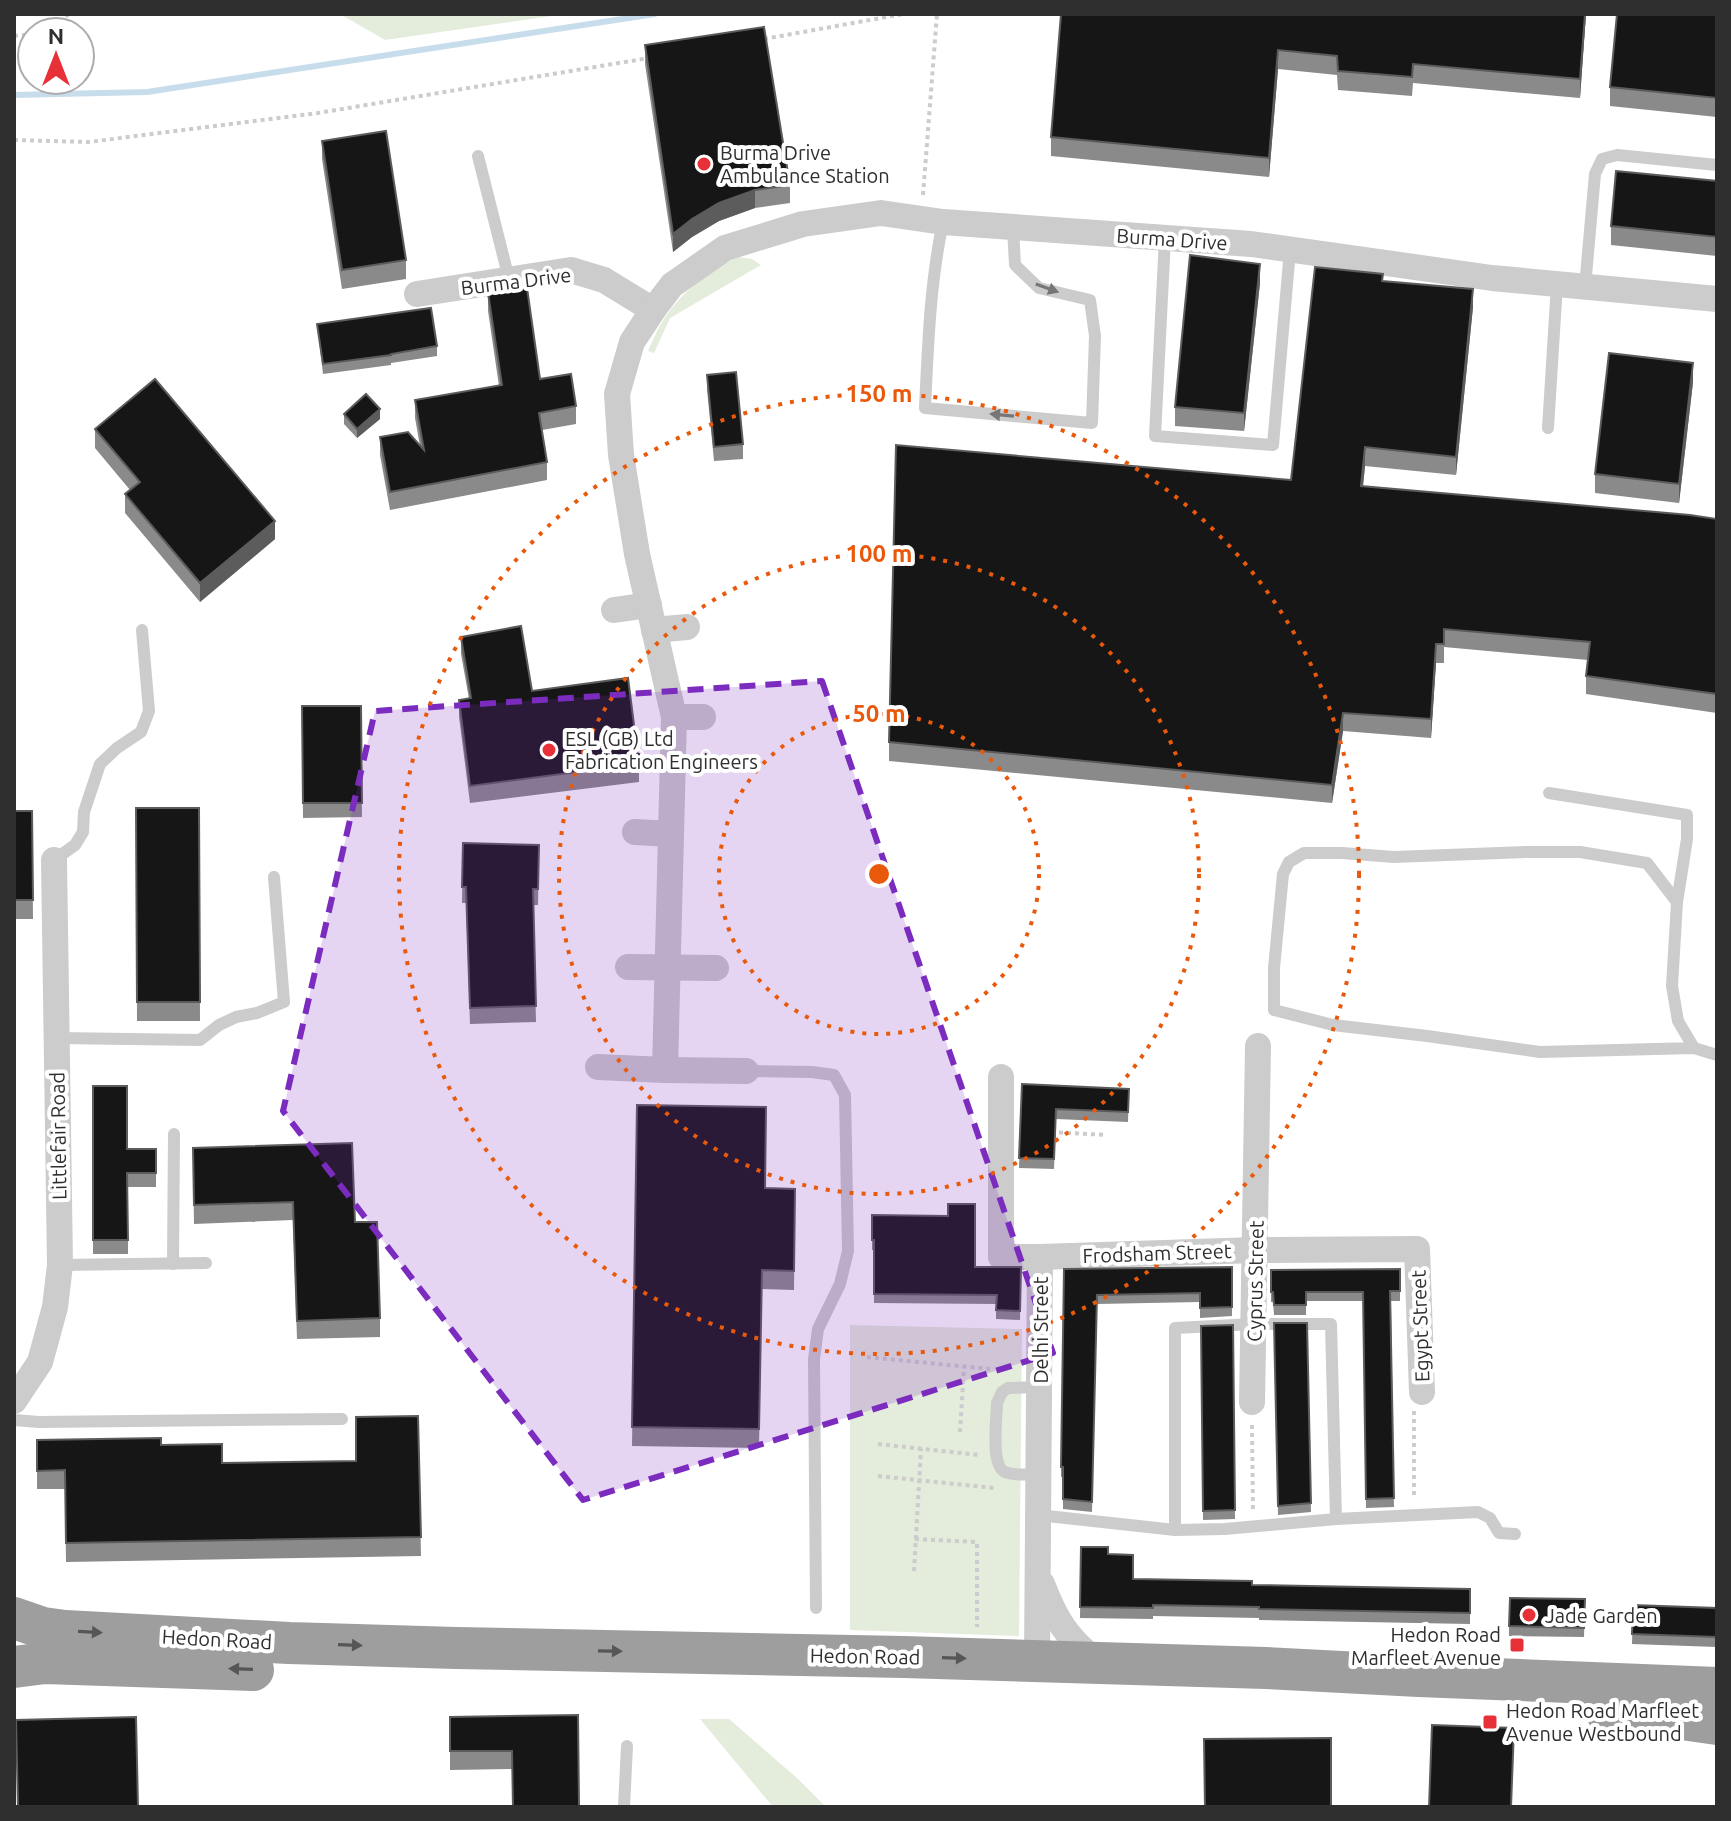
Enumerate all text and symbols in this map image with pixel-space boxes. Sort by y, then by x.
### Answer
north arrow [16,16,96,96]
text: N [48,23,64,48]
place label: Burma Drive Ambulance Station [720,141,890,187]
marker: Burma Drive Ambulance Station [695,155,713,173]
street label: Burma Drive [1116,224,1228,254]
street label: Burma Drive [459,263,573,299]
one-way arrow [1035,282,1059,294]
text: 150 m [846,380,912,407]
one-way arrow [989,408,1014,421]
text: 100 m [846,540,912,567]
text: 50 m [852,700,906,727]
place label: ESL (GB) Ltd Fabrication Engineers [565,727,758,773]
marker: ESL (GB) Ltd Fabrication Engineers [540,741,558,759]
centre of rings [865,860,893,888]
street label: Littlefair Road [45,1072,71,1200]
street label: Cyprus Street [1242,1220,1268,1342]
street label: Frodsham Street [1082,1239,1232,1267]
street label: Egypt Street [1407,1269,1433,1382]
street label: Delhi Street [1029,1276,1052,1384]
place label: Jade Garden [1545,1604,1658,1627]
marker: Jade Garden [1520,1606,1538,1624]
place label: Hedon Road Marfleet Avenue [1351,1623,1501,1669]
street label: Hedon Road [161,1625,273,1653]
one-way arrow [78,1626,103,1639]
marker: Hedon Road Marfleet Avenue [1508,1636,1526,1654]
one-way arrow [338,1639,363,1652]
street label: Hedon Road [810,1644,920,1668]
one-way arrow [598,1645,623,1657]
one-way arrow [942,1652,967,1664]
one-way arrow [228,1663,253,1676]
place label: Hedon Road Marfleet Avenue Westbound [1506,1699,1699,1745]
marker: Hedon Road Marfleet Avenue Westbound [1481,1713,1499,1731]

